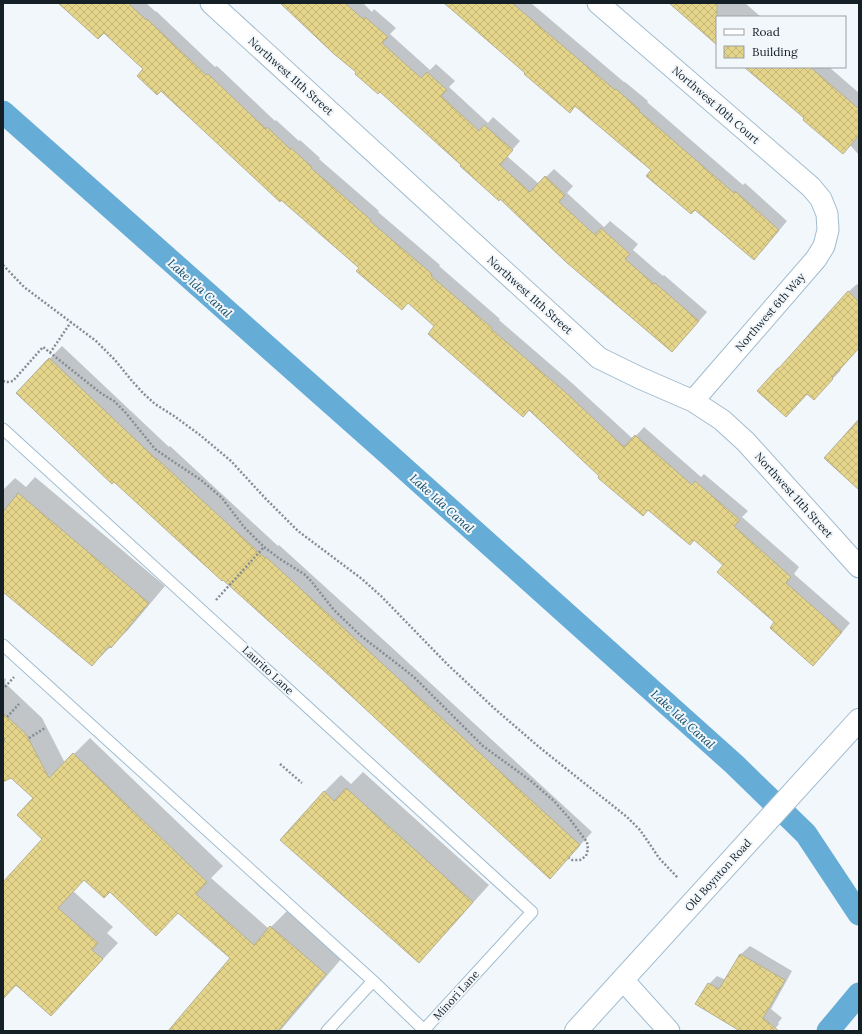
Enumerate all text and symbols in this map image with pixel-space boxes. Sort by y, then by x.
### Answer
legend [716,16,846,68]
text: Road [752,24,780,39]
street label: Northwest 11th Street [245,34,337,119]
text: Building [752,44,798,59]
street label: Northwest 10th Court [669,63,763,147]
street label: Northwest 11th Street [484,253,576,338]
water label: Lake Ida Canal [165,255,236,321]
street label: Northwest 6th Way [732,270,808,354]
street label: Northwest 11th Street [752,449,837,541]
water label: Lake Ida Canal [407,470,478,536]
street label: Laurito Lane [239,643,297,697]
water label: Lake Ida Canal [648,686,719,752]
street label: Old Boynton Road [682,836,754,914]
street label: Minori Lane [430,967,482,1023]

